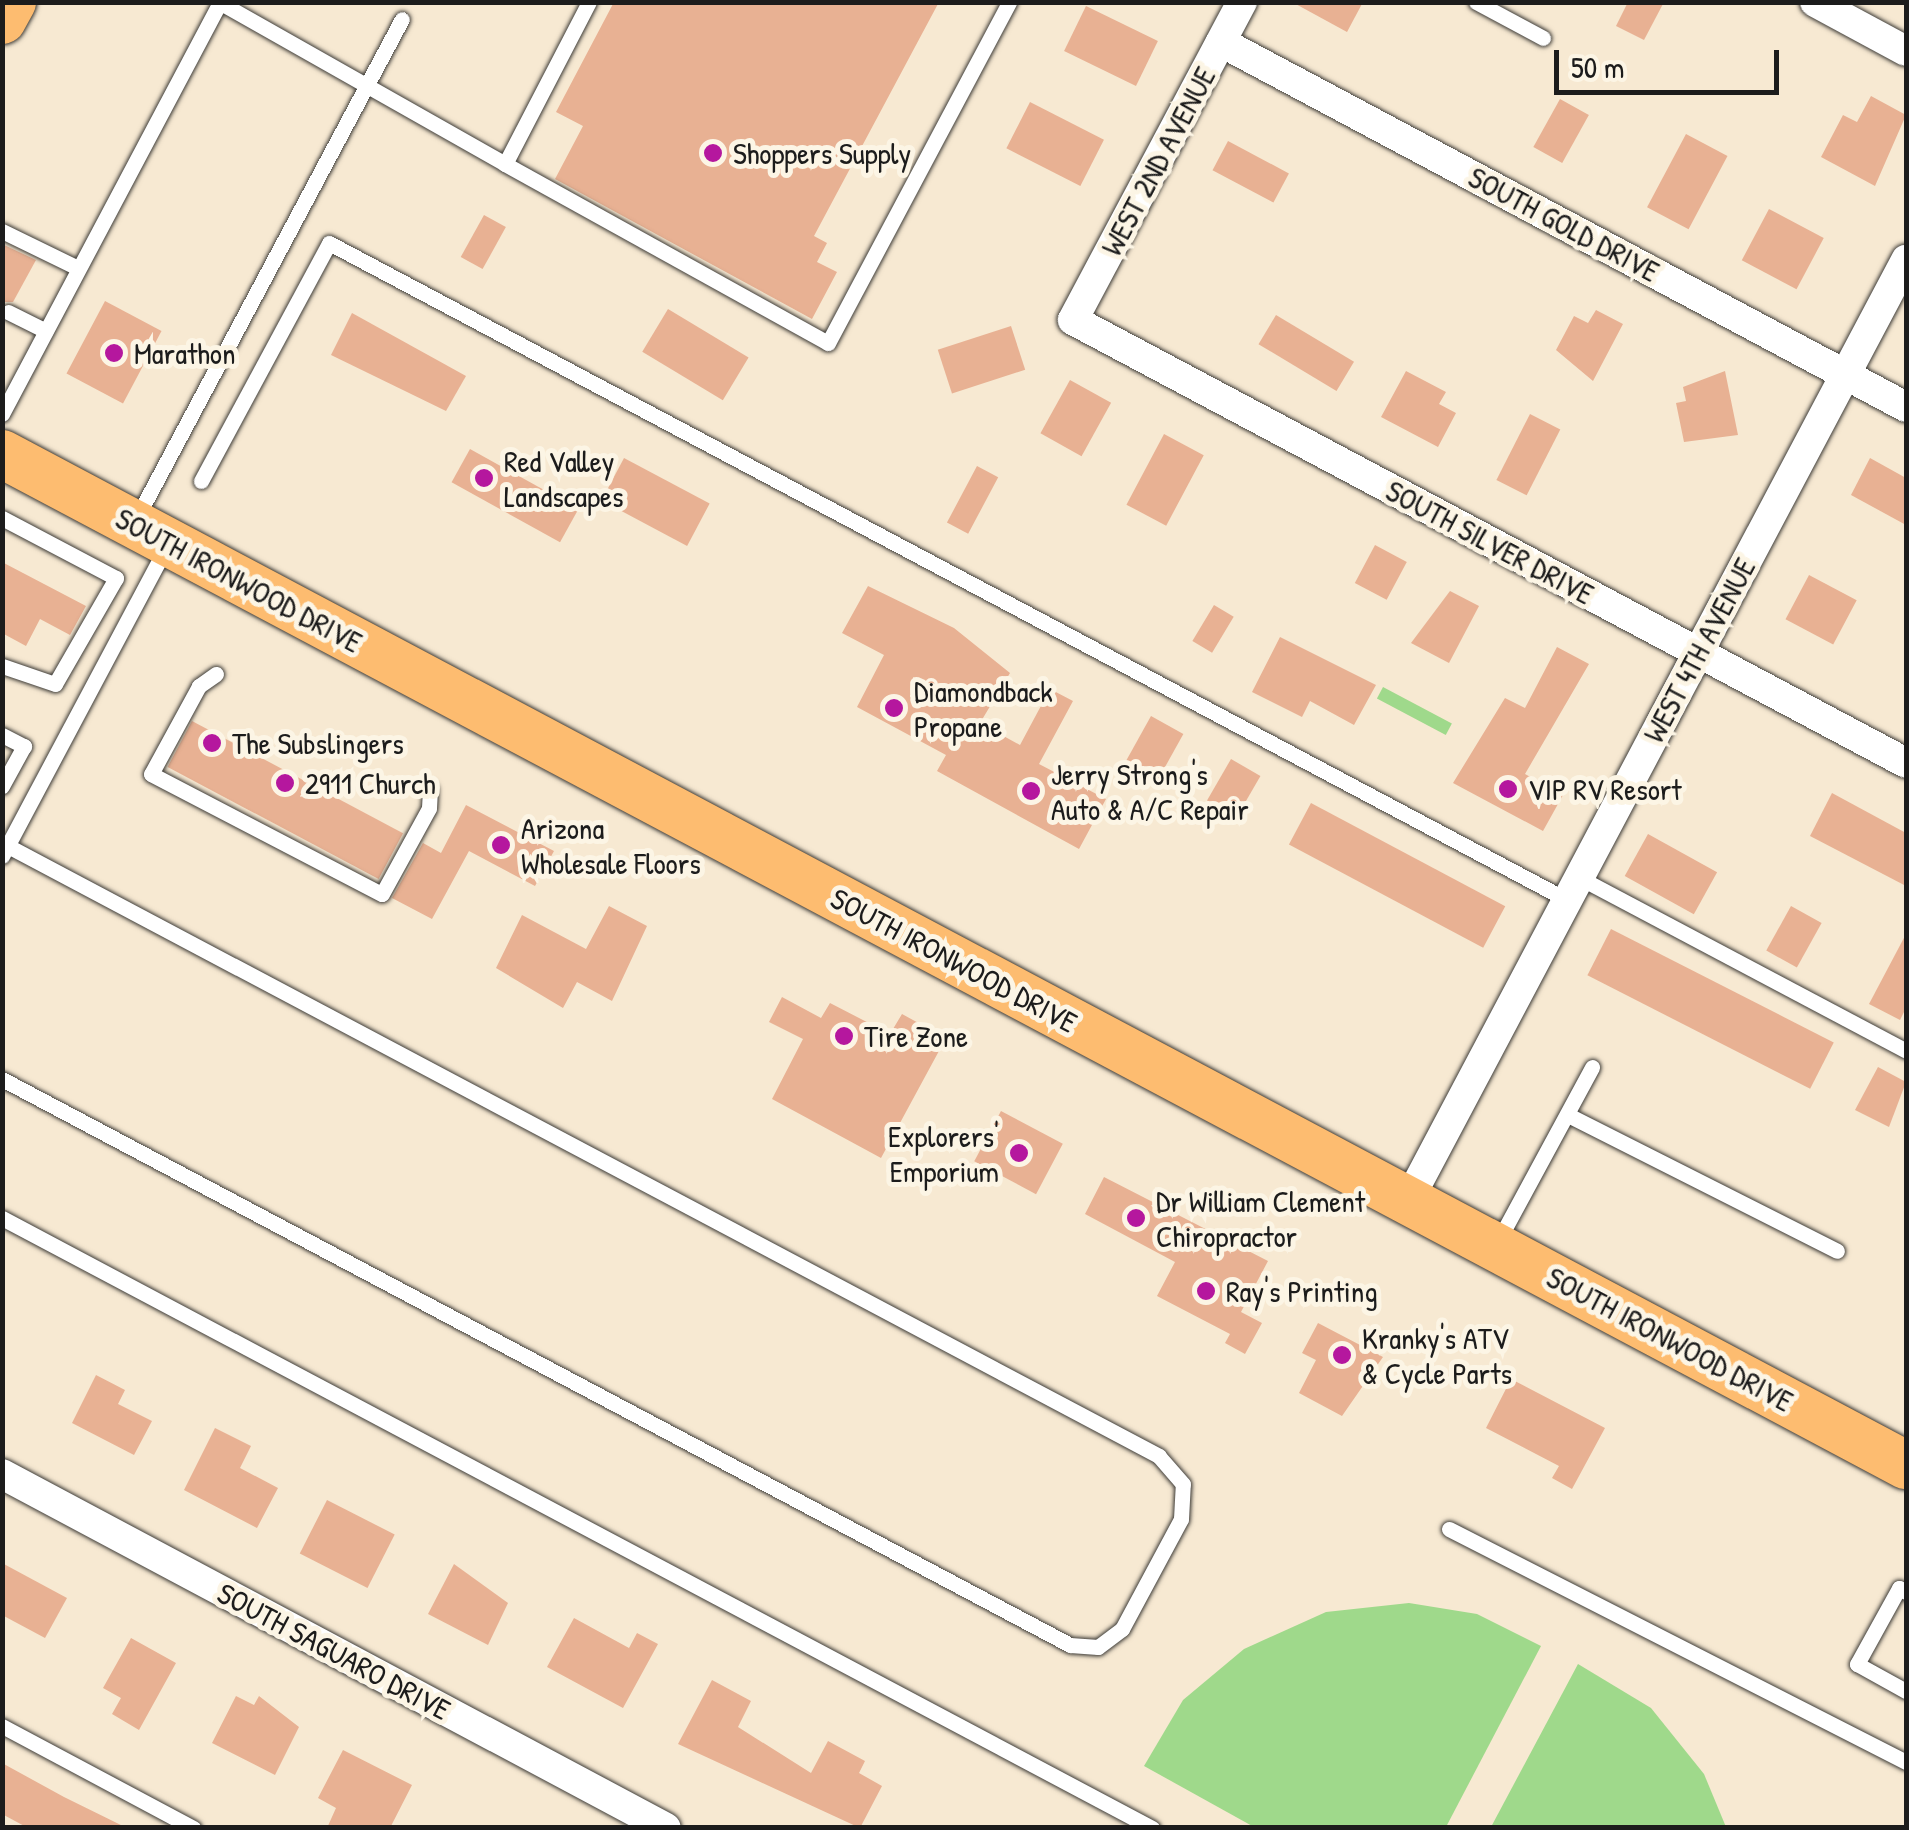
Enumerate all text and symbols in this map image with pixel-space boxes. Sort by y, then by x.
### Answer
scale bar [1559,30,1784,92]
text: 50 m [1571,47,1624,87]
street label: WEST 2ND AVENUE [1093,61,1223,261]
place label: Shoppers Supply [733,135,911,171]
marker: Shoppers Supply [702,142,724,164]
street label: SOUTH GOLD DRIVE [1463,159,1665,289]
place label: Marathon [134,335,235,371]
marker: Marathon [103,342,125,364]
place label: Red Valley Landscapes [504,443,623,514]
marker: Red Valley Landscapes [473,467,495,489]
street label: SOUTH SILVER DRIVE [1380,472,1600,612]
street label: SOUTH IRONWOOD DRIVE [110,500,368,660]
street label: WEST 4TH AVENUE [1635,552,1763,748]
place label: Diamondback Propane [914,673,1053,744]
marker: Diamondback Propane [883,697,905,719]
place label: The Subslingers [232,725,404,761]
marker: The Subslingers [201,732,223,754]
place label: Jerry Strong's Auto & A/C Repair [1051,756,1249,826]
place label: 2911 Church [305,765,436,801]
place label: VIP RV Resort [1528,771,1682,807]
marker: 2911 Church [274,772,296,794]
marker: VIP RV Resort [1497,778,1519,800]
marker: Jerry Strong's Auto & A/C Repair [1020,780,1042,802]
place label: Arizona Wholesale Floors [521,810,701,880]
marker: Arizona Wholesale Floors [490,834,512,856]
street label: SOUTH IRONWOOD DRIVE [825,880,1083,1040]
place label: Tire Zone [864,1018,968,1054]
marker: Tire Zone [833,1025,855,1047]
place label: Explorers' Emporium [888,1118,999,1188]
marker: Explorers' Emporium [1008,1142,1030,1164]
place label: Dr William Clement Chiropractor [1156,1183,1365,1254]
marker: Dr William Clement Chiropractor [1125,1207,1147,1229]
street label: SOUTH IRONWOOD DRIVE [1541,1259,1799,1419]
place label: Ray's Printing [1226,1273,1378,1309]
marker: Ray's Printing [1195,1280,1217,1302]
place label: Kranky's ATV & Cycle Parts [1362,1320,1512,1390]
marker: Kranky's ATV & Cycle Parts [1331,1344,1353,1366]
street label: SOUTH SAGUARO DRIVE [212,1575,456,1727]

